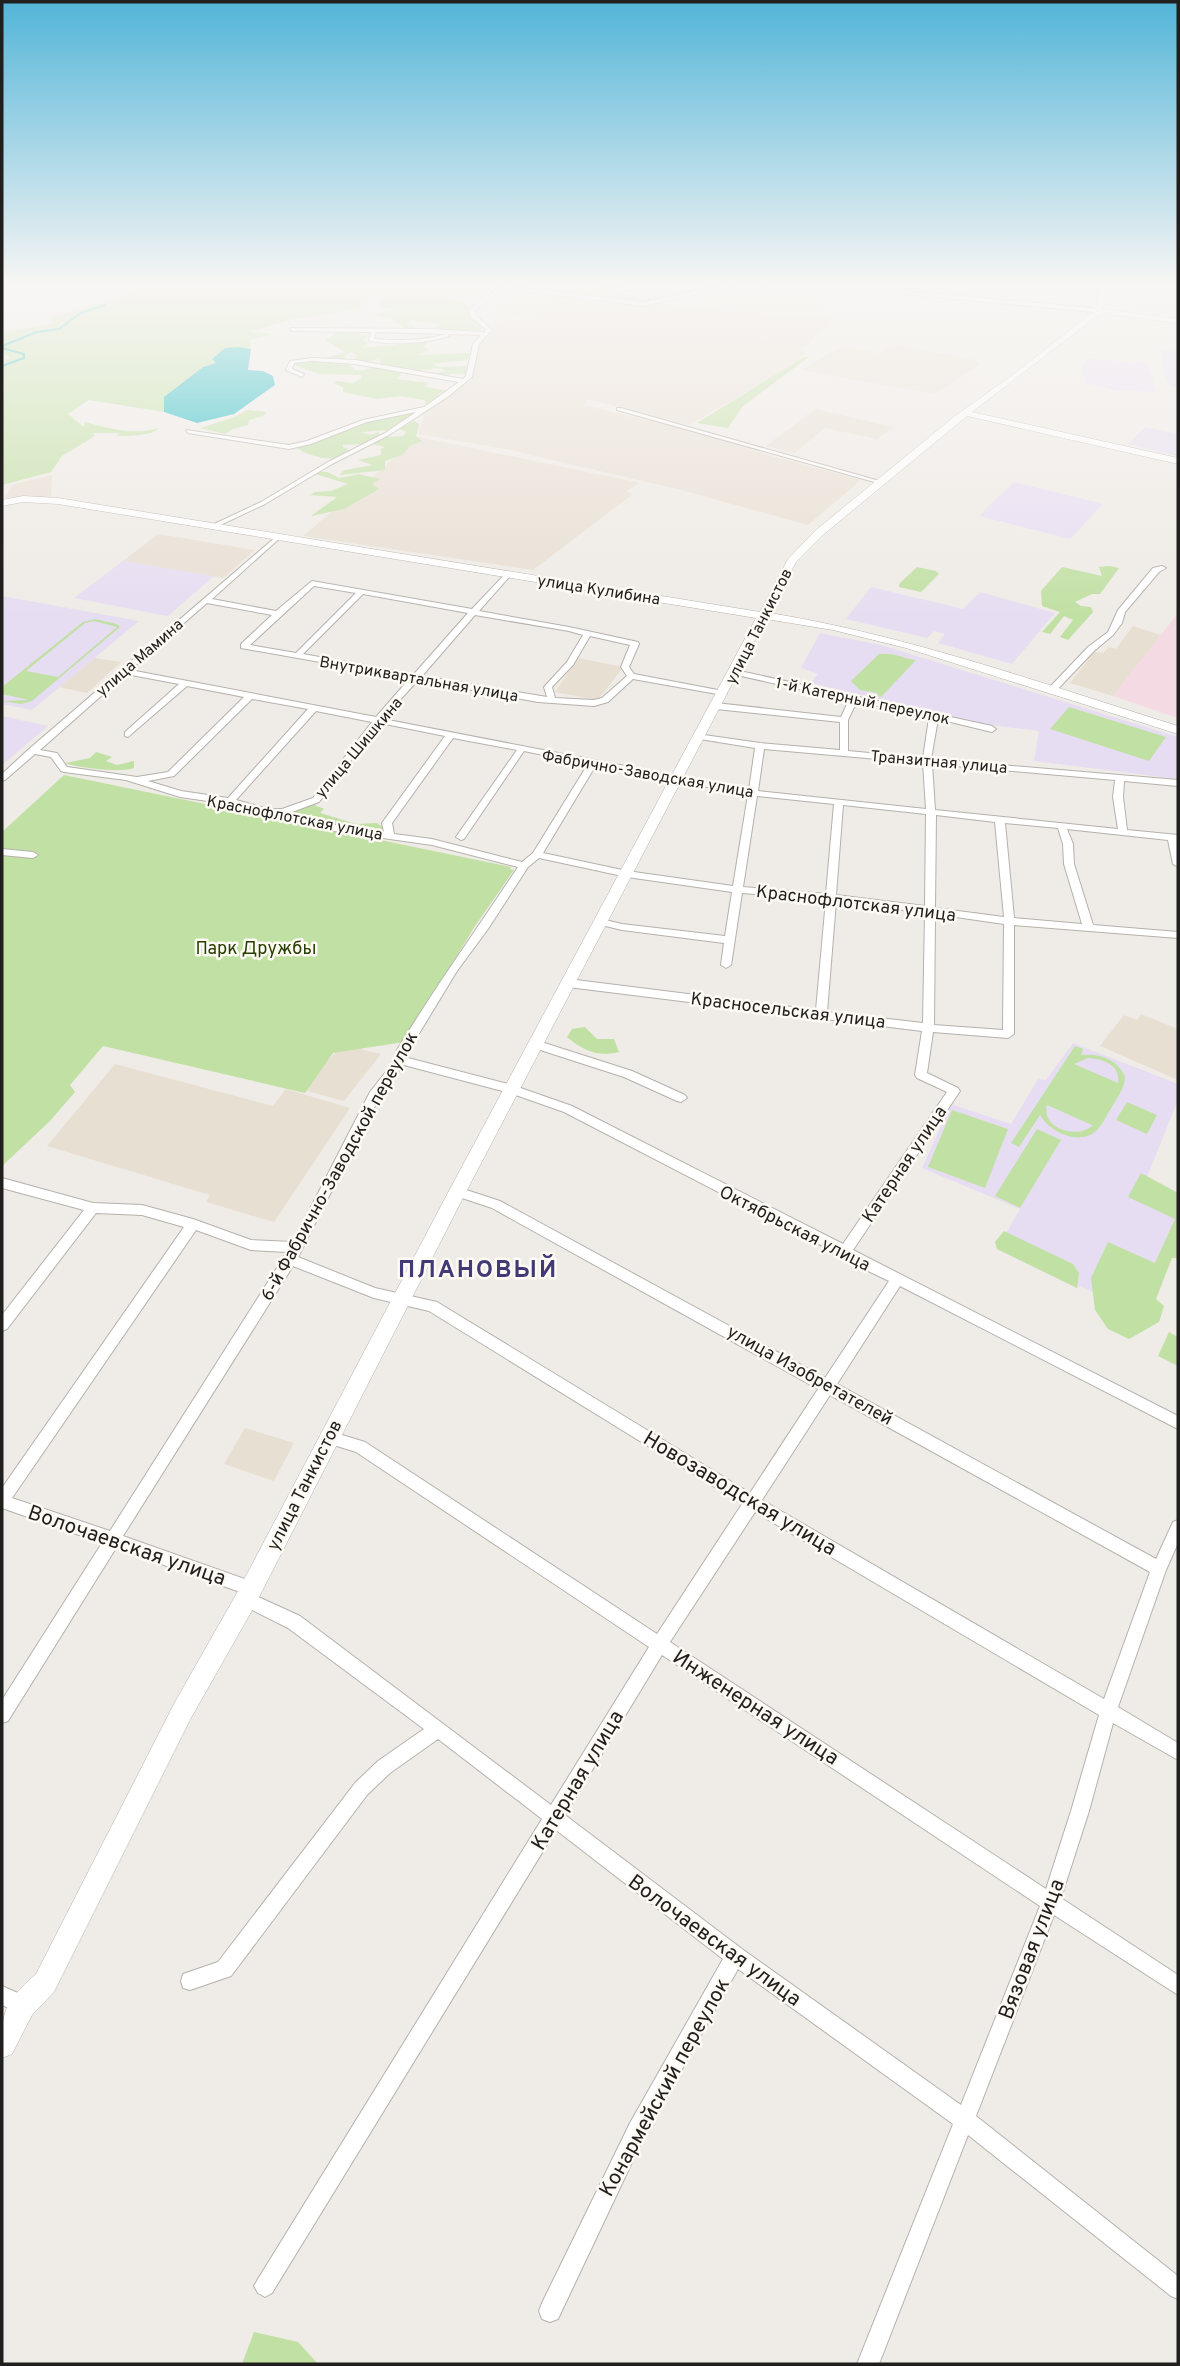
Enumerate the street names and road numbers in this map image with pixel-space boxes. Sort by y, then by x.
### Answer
street label: улица Танкистов [722,565,798,688]
street label: улица Кулибина [536,571,661,611]
street label: улица Мамина [93,615,188,702]
street label: Внутриквартальная улица [318,653,520,707]
street label: 1-й Катерный переулок [774,674,952,730]
street label: улица Шишкина [311,694,408,803]
street label: Фабрично-Заводская улица [540,746,755,803]
street label: Транзитная улица [870,747,1008,779]
street label: Краснофлотская улица [205,792,384,846]
street label: Краснофлотская улица [755,881,957,928]
street label: Красносельская улица [689,988,887,1035]
street label: 6-й Фабрично-Заводской переулок [256,1028,424,1305]
street label: Катерная улица [858,1102,953,1228]
street label: Октябрьская улица [715,1181,874,1277]
street label: улица Изобретателей [722,1321,896,1431]
street label: улица Танкистов [262,1416,348,1555]
street label: Новозаводская улица [638,1426,841,1563]
street label: Волочаевская улица [24,1500,229,1593]
street label: Инженерная улица [667,1644,844,1772]
street label: Катерная улица [526,1706,631,1856]
street label: Волочаевская улица [622,1869,806,2013]
street label: Вязовая улица [993,1875,1072,2024]
street label: Конармейский переулок [594,1974,737,2202]

